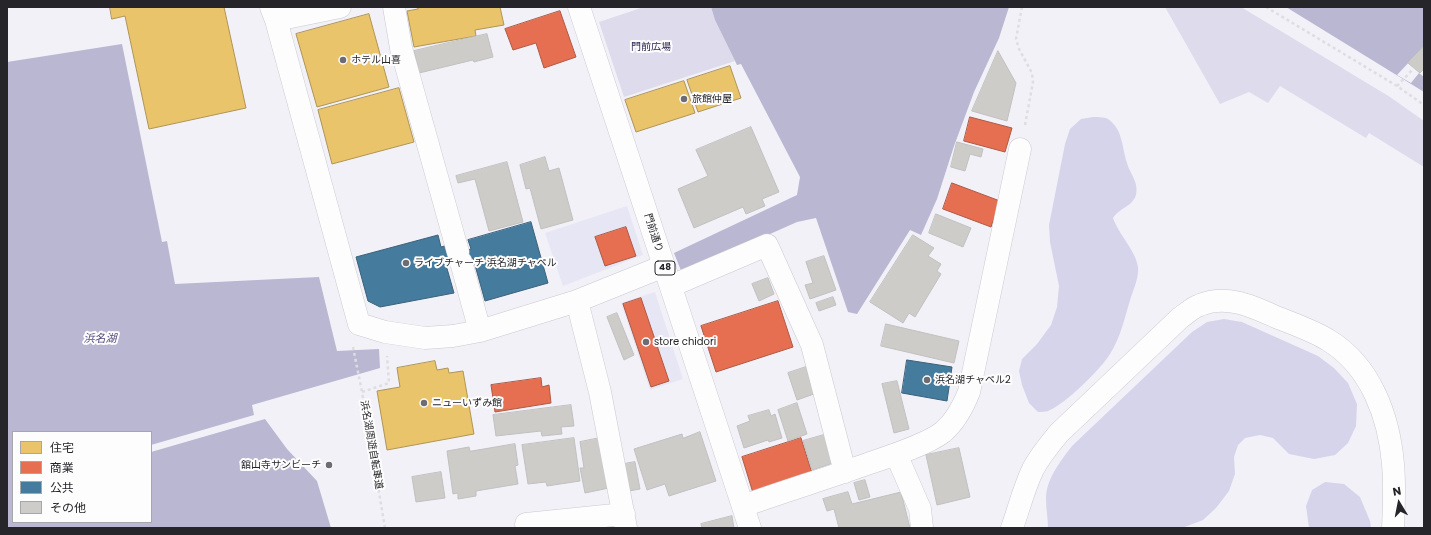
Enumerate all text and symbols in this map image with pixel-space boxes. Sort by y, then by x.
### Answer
park label: 門前広場 [631,41,671,53]
place label: ホテル山喜 [351,54,401,66]
marker: ホテル山喜 [338,55,348,65]
place label: 旅館仲屋 [692,93,732,105]
marker: 旅館仲屋 [679,94,689,104]
street label: 門前通り [641,212,665,254]
place label: ライブチャーチ 浜名湖チャペル [414,257,557,269]
marker: ライブチャーチ 浜名湖チャペル [401,258,411,268]
road number: 48 [655,261,675,275]
water label: 浜名湖 [84,332,116,346]
place label: store chidori [654,336,716,348]
marker: store chidori [641,337,651,347]
place label: 浜名湖チャペル2 [935,374,1011,386]
marker: 浜名湖チャペル2 [922,375,932,385]
place label: ニューいずみ館 [432,397,502,409]
marker: ニューいずみ館 [419,398,429,408]
street label: 浜名湖周遊自転車道 [357,400,385,490]
legend [12,431,152,523]
text: 住宅 [50,439,74,456]
text: 商業 [50,459,74,476]
place label: 舘山寺サンビーチ [241,459,321,471]
marker: 舘山寺サンビーチ [324,460,334,470]
text: 公共 [50,479,74,496]
north arrow [1379,483,1419,523]
text: N [1391,483,1402,500]
text: その他 [50,499,86,516]

